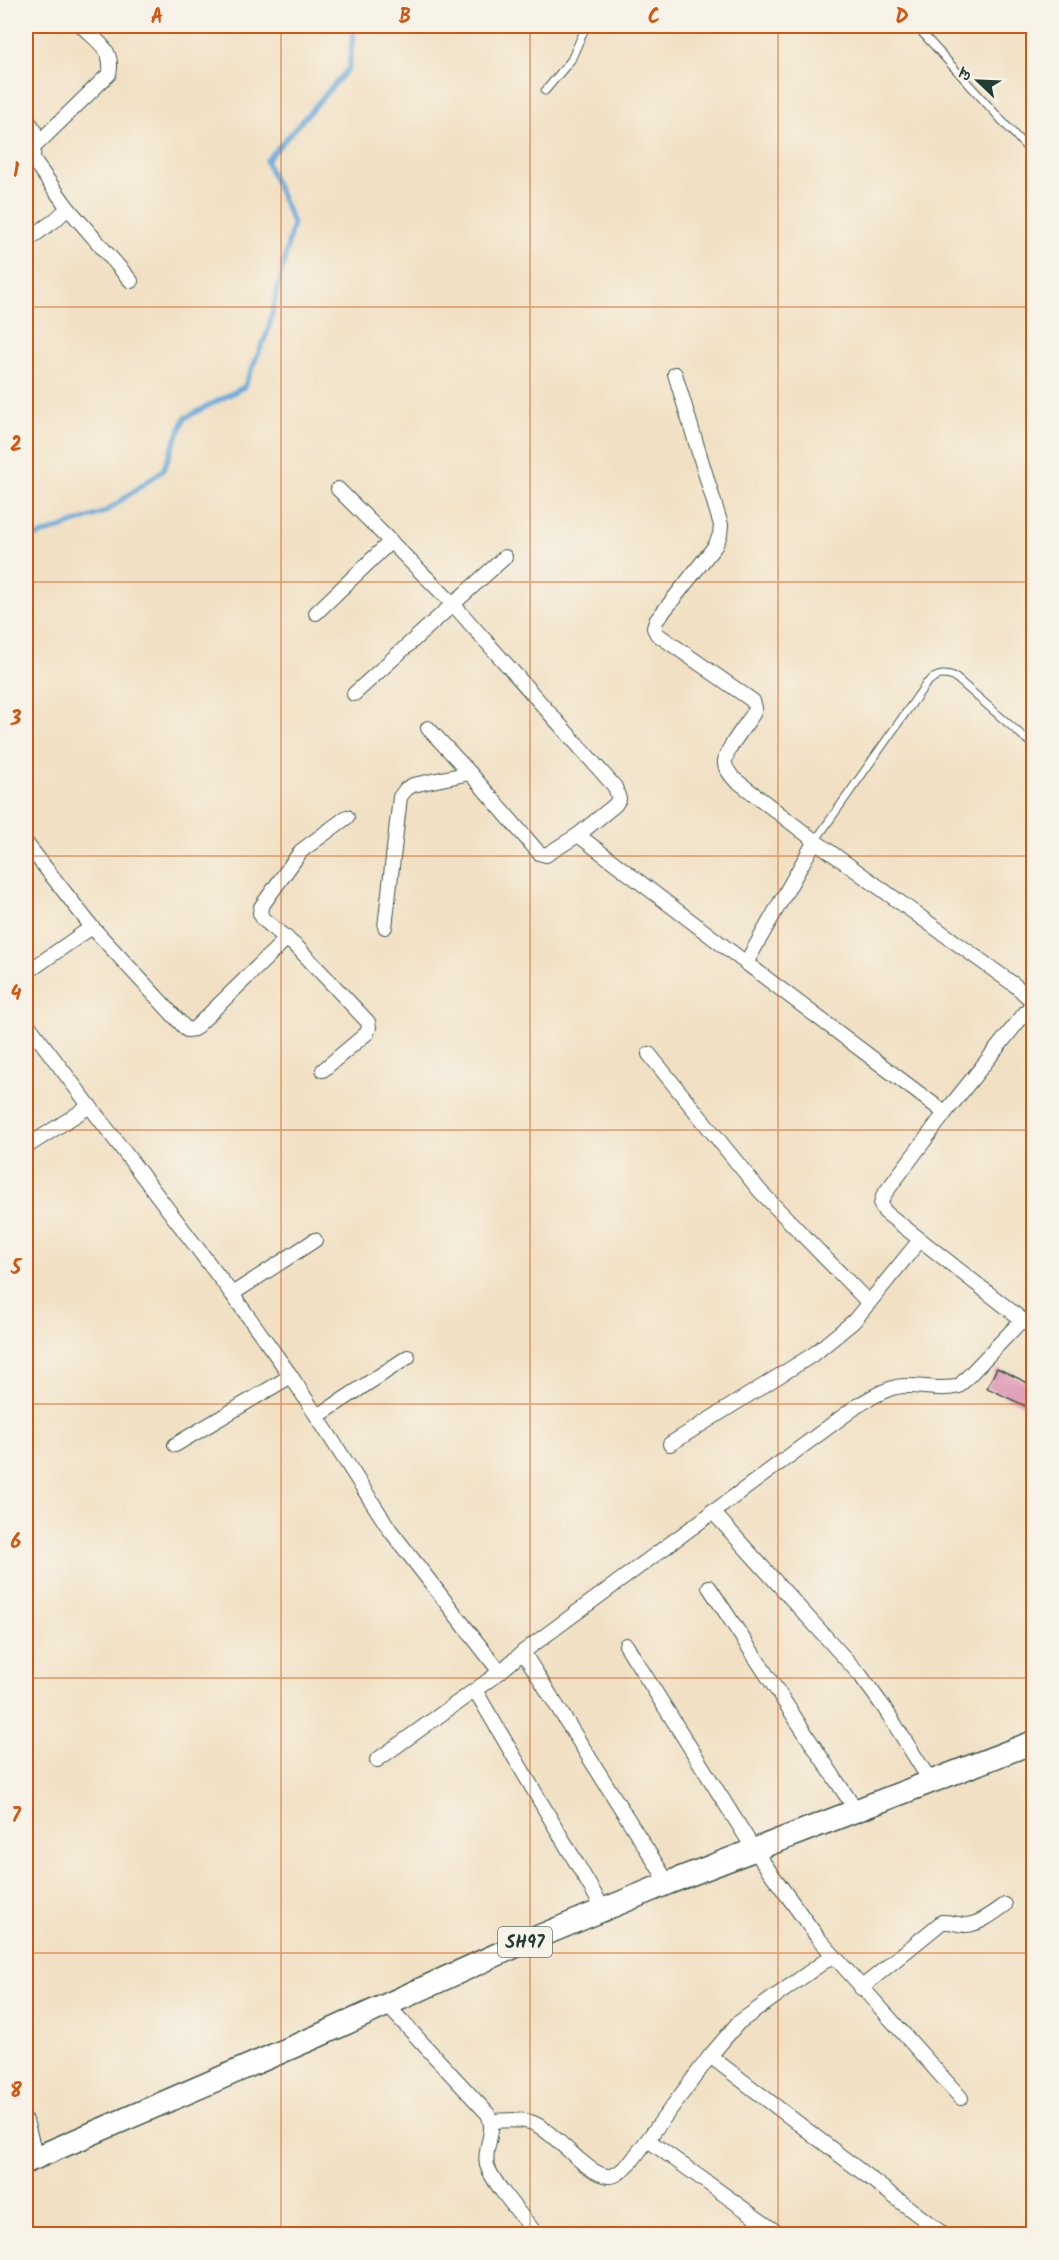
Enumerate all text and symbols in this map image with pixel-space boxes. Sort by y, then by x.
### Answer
text: A [151,2,163,34]
text: B [399,2,411,34]
text: C [648,2,660,34]
text: D [895,2,909,34]
north arrow [948,51,1008,111]
text: उ [952,63,980,85]
text: 1 [13,156,19,188]
text: 2 [10,430,22,462]
text: 3 [10,704,22,736]
text: 4 [11,979,22,1011]
text: 5 [10,1253,23,1285]
text: 6 [11,1527,22,1559]
text: 7 [11,1801,21,1833]
road number: SH97 [498,1927,552,1957]
text: 8 [10,2076,22,2108]

